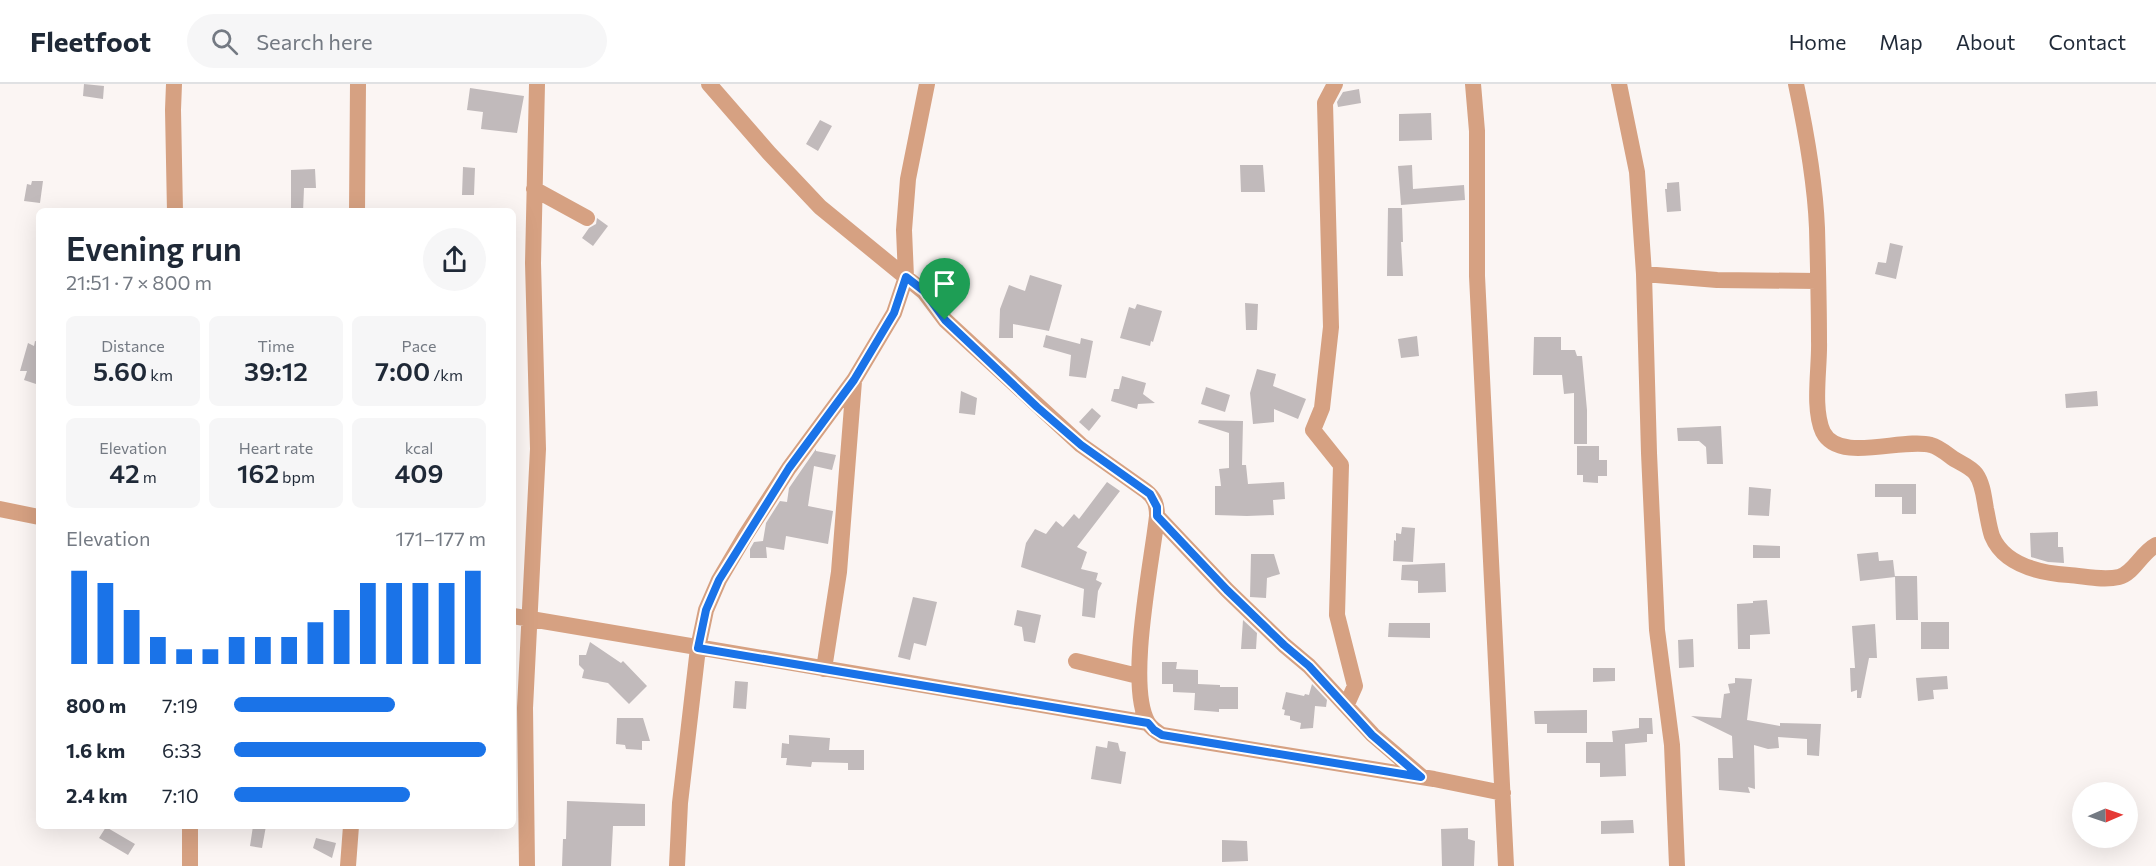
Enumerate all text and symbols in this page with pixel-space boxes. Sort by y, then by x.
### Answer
search box [187,14,607,68]
text: Fleetfoot [30,24,151,58]
icon: search [208,25,241,58]
text: Search here [256,28,373,55]
text: Home [1789,29,1846,54]
text: Map [1879,29,1923,54]
text: About [1956,29,2015,54]
text: Contact [2048,29,2126,54]
text: Evening run [66,227,242,268]
button: share [423,228,486,291]
pin [919,258,970,320]
icon: arrive [928,267,961,300]
text: 21:51 · 7 × 800 m [66,270,212,294]
text: Distance [101,336,165,355]
text: Time [258,336,294,355]
text: Pace [402,336,436,355]
text: 5.60 [93,355,147,386]
text: 39:12 [244,355,308,386]
text: 7:00 [375,355,430,386]
text: km [147,365,173,384]
text: /km [430,365,463,384]
text: Elevation [99,438,167,457]
text: Heart rate [239,438,313,457]
text: kcal [405,438,433,457]
text: 42 [109,457,140,488]
text: 162 [237,457,279,488]
text: 409 [395,457,443,488]
text: m [140,467,157,486]
text: bpm [279,467,315,486]
text: Elevation [66,526,151,550]
text: 171–177 m [396,526,486,550]
text: 800 m [66,693,126,717]
text: 7:19 [162,693,198,717]
text: 1.6 km [66,738,125,762]
text: 6:33 [162,738,202,762]
north arrow [2072,782,2138,848]
map controls [2072,782,2138,848]
text: 2.4 km [66,783,128,807]
text: 7:10 [162,783,199,807]

